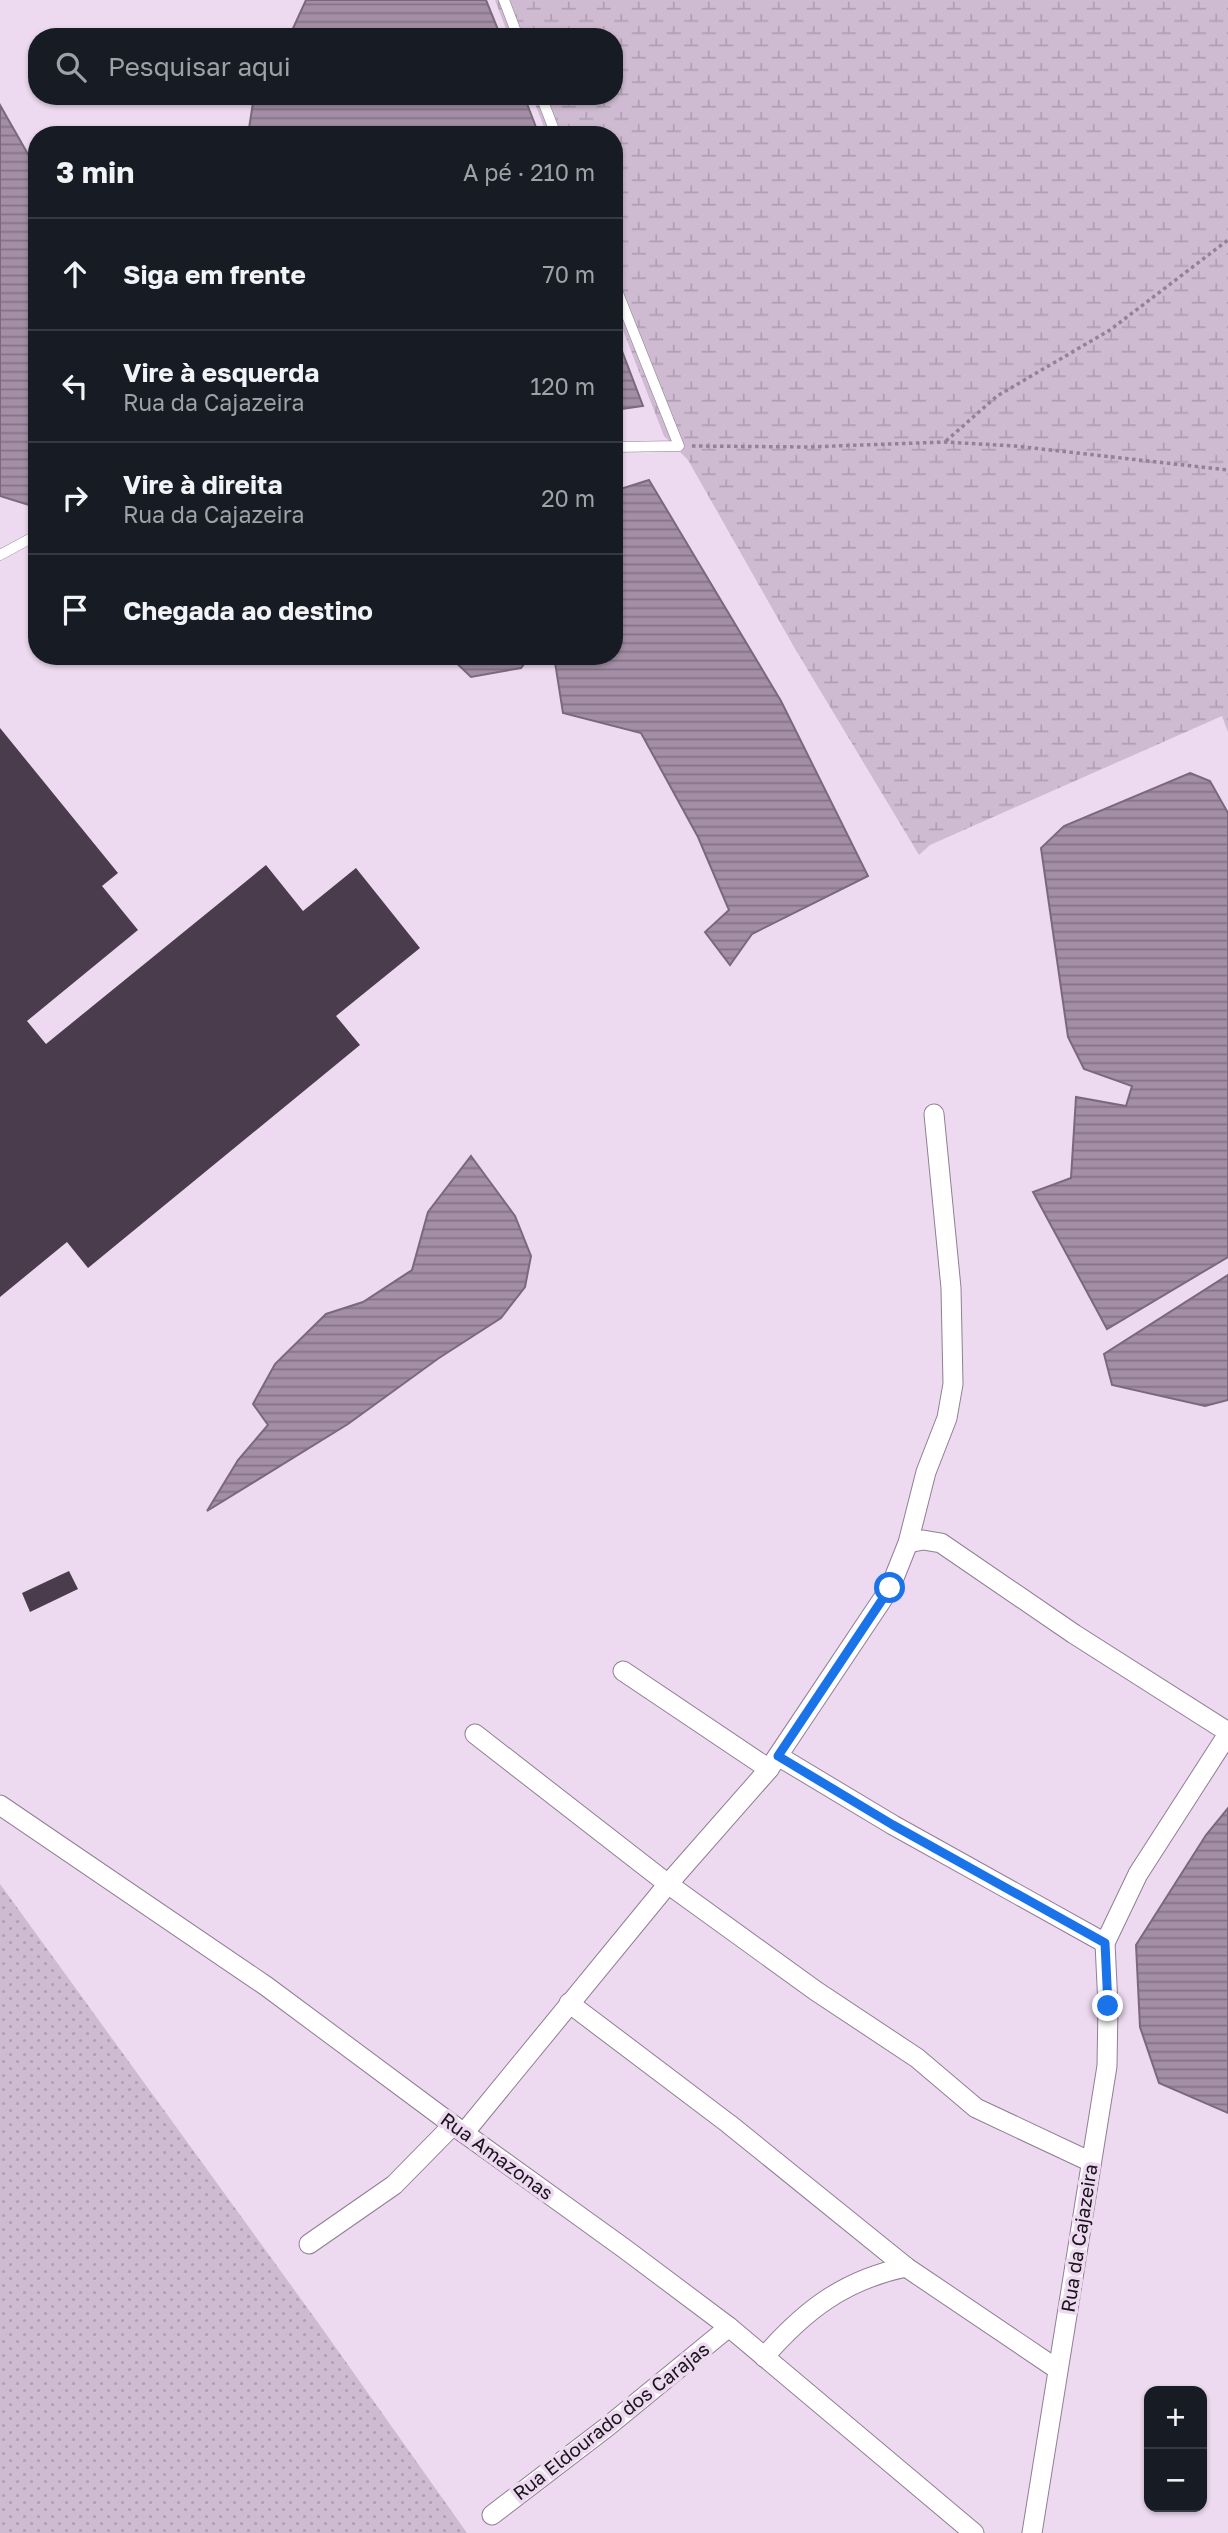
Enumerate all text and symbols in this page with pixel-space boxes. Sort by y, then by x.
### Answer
search box [28,28,623,105]
icon: search [52,48,90,86]
text: Pesquisar aqui [108,51,291,82]
text: 3 min [56,154,134,190]
text: A pé · 210 m [463,158,595,186]
icon: ahead [56,255,94,293]
text: Siga em frente [123,259,306,290]
text: 70 m [542,260,595,288]
text: Vire à esquerda [123,357,319,388]
icon: left [56,367,94,405]
text: 120 m [530,372,595,400]
text: Rua da Cajazeira [123,388,305,416]
text: Vire à direita [123,469,283,500]
icon: right [56,479,94,517]
text: 20 m [541,484,595,512]
text: Rua da Cajazeira [123,500,305,528]
icon: arrive [56,591,94,629]
text: Chegada ao destino [123,595,373,626]
route start [874,1572,905,1603]
route end [1092,1990,1123,2021]
street label: Rua Amazonas [437,2107,558,2204]
street label: Rua da Cajazeira [1055,2162,1102,2314]
street label: Rua Eldourado dos Carajas [508,2337,713,2504]
map controls [1144,2386,1207,2512]
button: + [1144,2386,1207,2449]
button: − [1144,2449,1207,2512]

